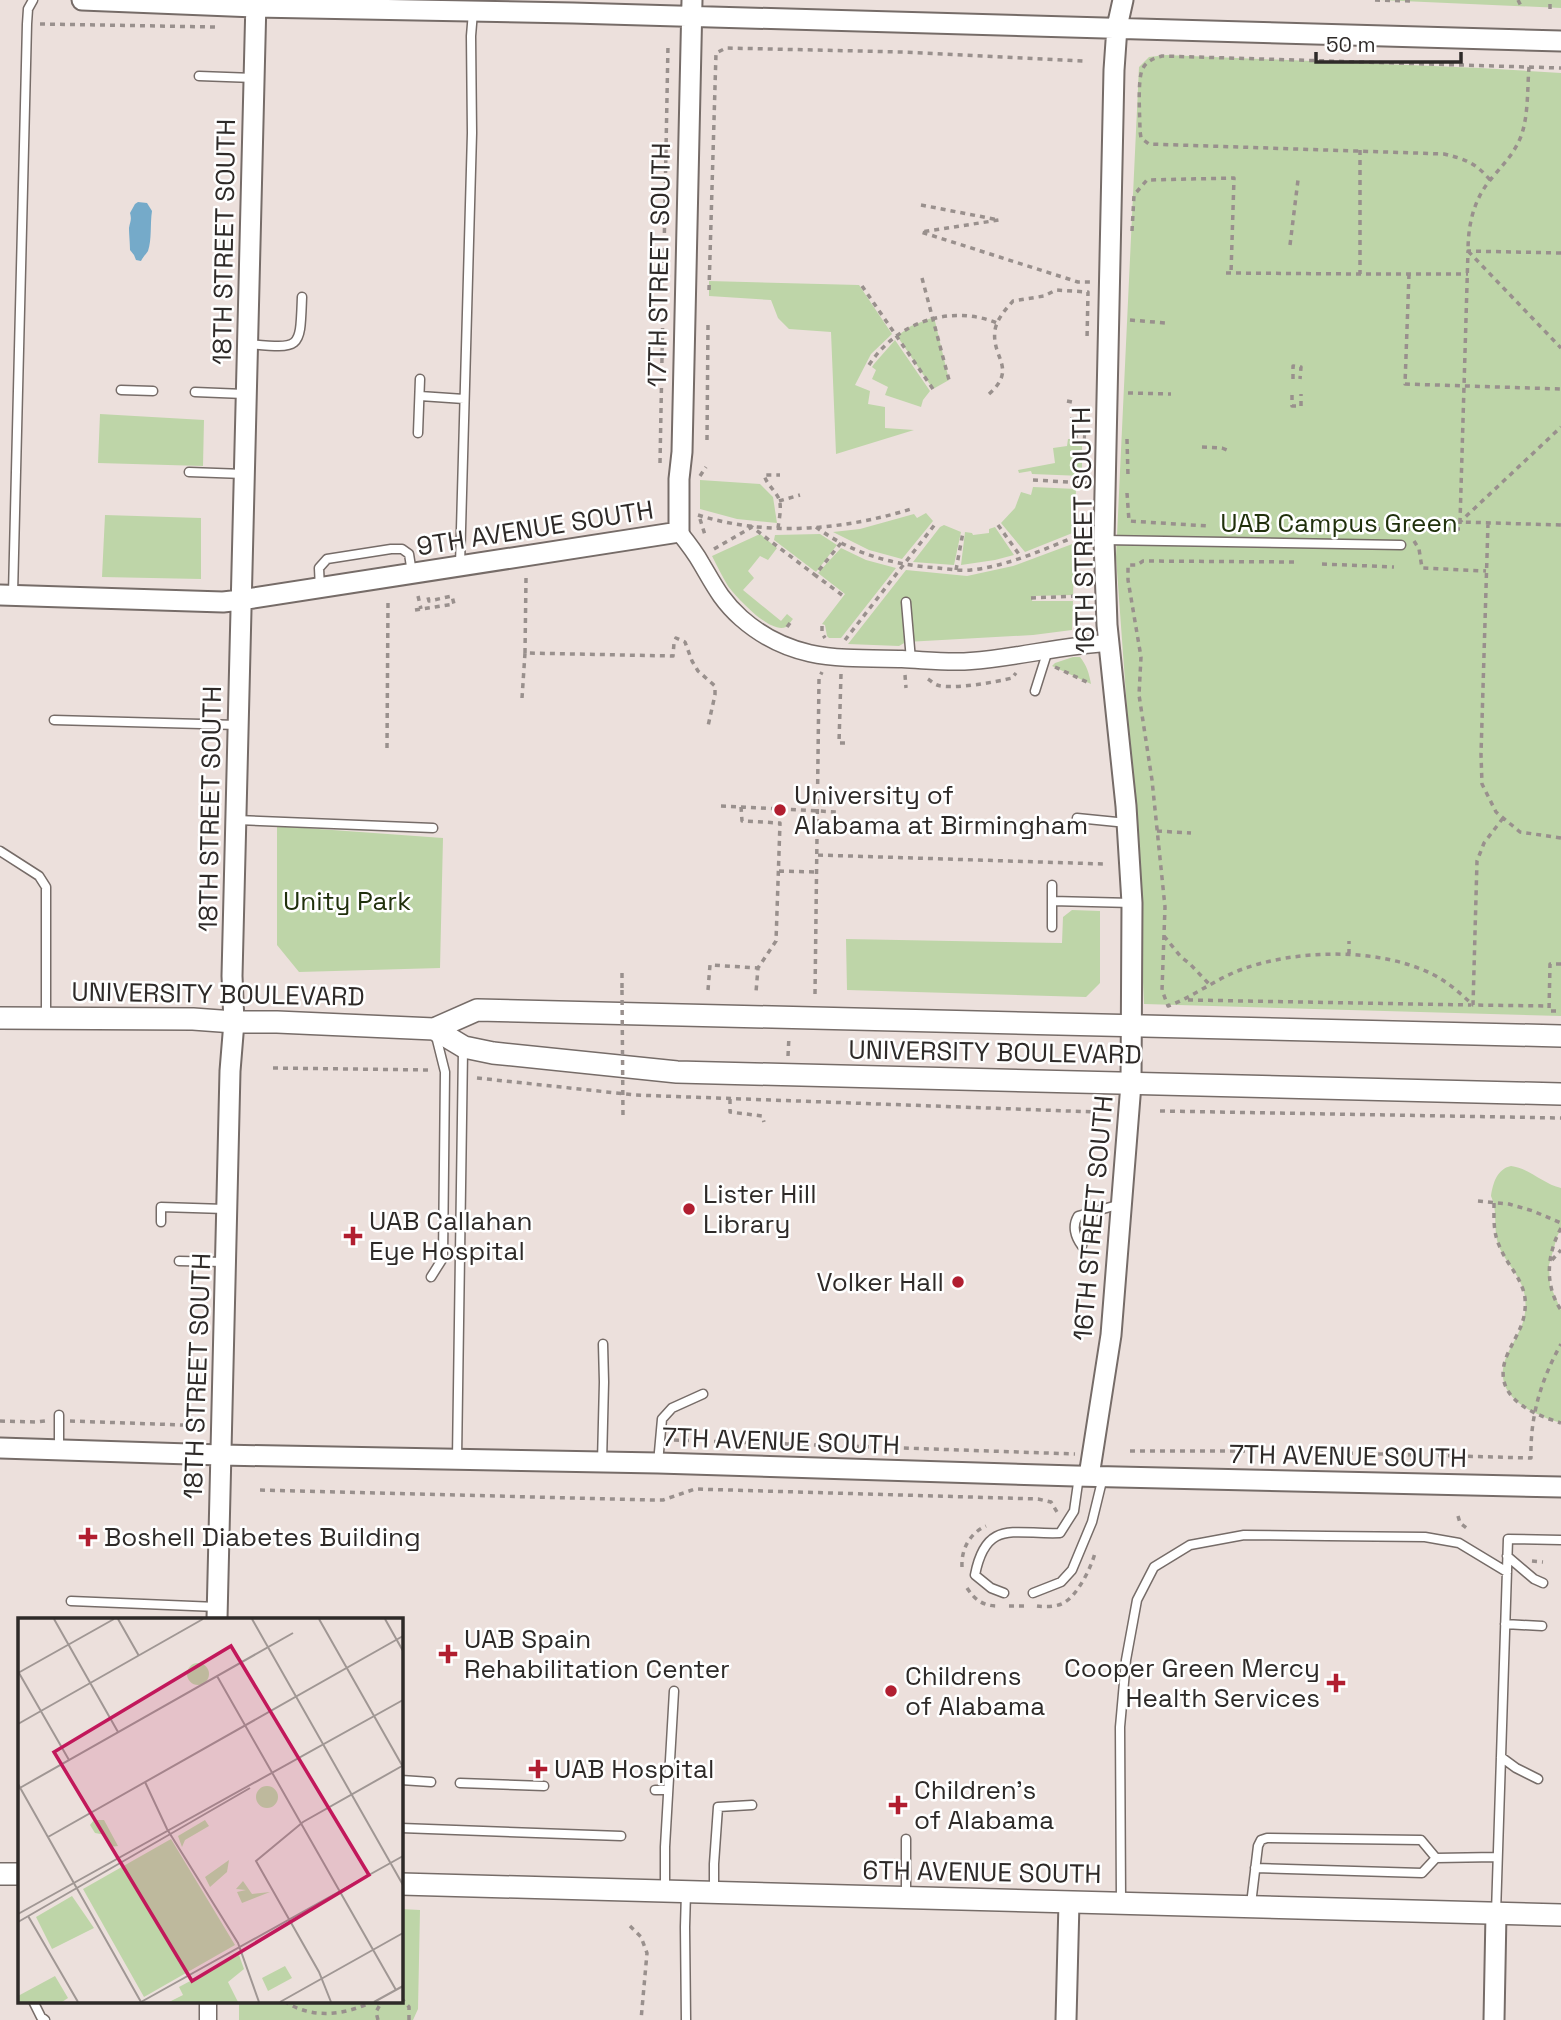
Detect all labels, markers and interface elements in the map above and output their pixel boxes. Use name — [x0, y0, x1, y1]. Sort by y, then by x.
scale bar — [1316, 21, 1461, 65]
text: 50 m — [1326, 31, 1376, 58]
street label: 18TH STREET SOUTH — [205, 118, 243, 366]
street label: 17TH STREET SOUTH — [640, 142, 678, 388]
street label: 16TH STREET SOUTH — [1064, 407, 1102, 653]
street label: 9TH AVENUE SOUTH — [414, 492, 656, 564]
park label: UAB Campus Green — [1220, 506, 1458, 540]
street label: 18TH STREET SOUTH — [191, 685, 229, 933]
place label: University of Alabama at Birmingham — [794, 778, 1088, 842]
marker: University of Alabama at Birmingham — [772, 802, 788, 818]
park label: Unity Park — [283, 884, 411, 918]
street label: UNIVERSITY BOULEVARD — [71, 974, 365, 1014]
street label: UNIVERSITY BOULEVARD — [848, 1032, 1142, 1072]
street label: 16TH STREET SOUTH — [1065, 1094, 1121, 1342]
place label: Lister Hill Library — [703, 1177, 817, 1241]
marker: Lister Hill Library — [681, 1201, 697, 1217]
place label: UAB Callahan Eye Hospital — [369, 1204, 532, 1268]
marker: UAB Callahan Eye Hospital — [343, 1226, 363, 1246]
street label: 18TH STREET SOUTH — [176, 1252, 218, 1500]
place label: Volker Hall — [817, 1265, 944, 1299]
marker: Volker Hall — [950, 1274, 966, 1290]
street label: 7TH AVENUE SOUTH — [661, 1420, 901, 1462]
street label: 7TH AVENUE SOUTH — [1229, 1437, 1467, 1475]
place label: Boshell Diabetes Building — [104, 1520, 421, 1554]
marker: Boshell Diabetes Building — [78, 1527, 98, 1547]
inset map — [18, 1618, 402, 2002]
place label: UAB Spain Rehabilitation Center — [464, 1622, 730, 1686]
marker: UAB Spain Rehabilitation Center — [438, 1644, 458, 1664]
place label: Cooper Green Mercy Health Services — [1064, 1651, 1320, 1715]
place label: Childrens of Alabama — [905, 1659, 1045, 1723]
marker: Cooper Green Mercy Health Services — [1326, 1673, 1346, 1693]
marker: Childrens of Alabama — [883, 1683, 899, 1699]
place label: UAB Hospital — [554, 1752, 714, 1786]
marker: UAB Hospital — [528, 1759, 548, 1779]
place label: Children's of Alabama — [914, 1773, 1054, 1837]
marker: Children's of Alabama — [888, 1795, 908, 1815]
street label: 6TH AVENUE SOUTH — [862, 1853, 1102, 1891]

